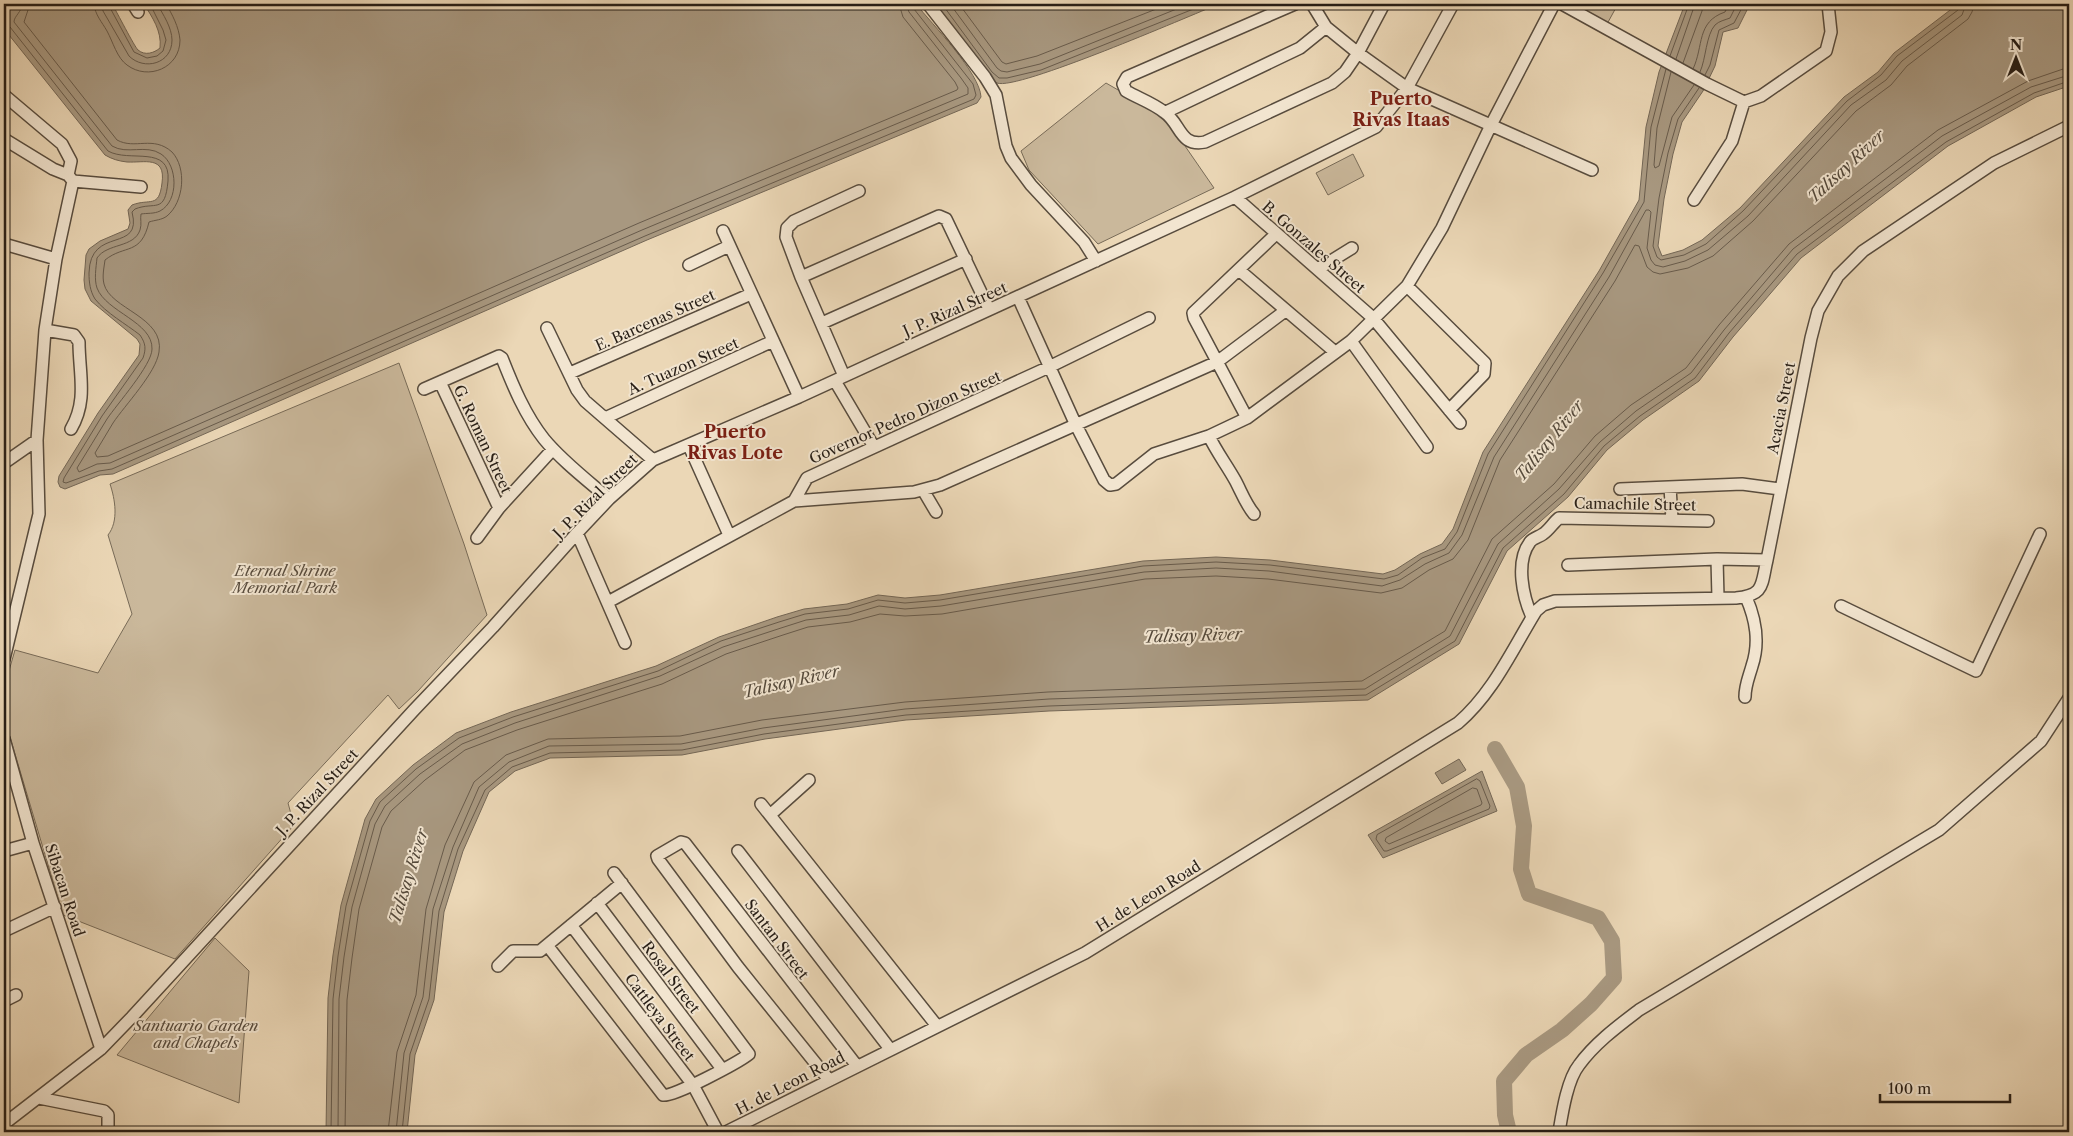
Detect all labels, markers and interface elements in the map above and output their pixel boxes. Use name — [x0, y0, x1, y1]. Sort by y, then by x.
north arrow — [1990, 32, 2040, 82]
text: N — [2010, 36, 2022, 54]
district label: Puerto Rivas Itaas — [1352, 88, 1450, 131]
water label: Talisay River — [1803, 124, 1890, 207]
street label: B. Gonzales Street — [1258, 197, 1370, 297]
street label: J. P. Rizal Street — [898, 277, 1011, 341]
street label: E. Barcenas Street — [592, 285, 719, 355]
street label: A. Tuazon Street — [624, 333, 742, 399]
street label: Acacia Street — [1763, 360, 1799, 457]
street label: Governor Pedro Dizon Street — [806, 366, 1004, 468]
street label: G. Roman Street — [450, 382, 517, 497]
water label: Talisay River — [1510, 394, 1589, 484]
district label: Puerto Rivas Lote — [687, 421, 783, 464]
street label: J. P. Rizal Street — [547, 449, 642, 544]
street label: Camachile Street — [1574, 493, 1697, 515]
park label: Eternal Shrine Memorial Park — [231, 561, 337, 597]
water label: Talisay River — [1144, 623, 1244, 647]
water label: Talisay River — [741, 660, 843, 702]
street label: J. P. Rizal Street — [271, 744, 363, 841]
water label: Talisay River — [384, 825, 432, 926]
street label: Sibacan Road — [41, 841, 89, 939]
street label: H. de Leon Road — [1092, 856, 1204, 936]
street label: Santan Street — [741, 895, 814, 983]
street label: Rosal Street — [638, 937, 705, 1017]
street label: Cattleya Street — [621, 969, 700, 1065]
park label: Santuario Garden and Chapels — [133, 1016, 258, 1052]
street label: H. de Leon Road — [732, 1047, 848, 1119]
scale bar — [1880, 1071, 2010, 1103]
text: 100 m — [1888, 1079, 1931, 1098]

